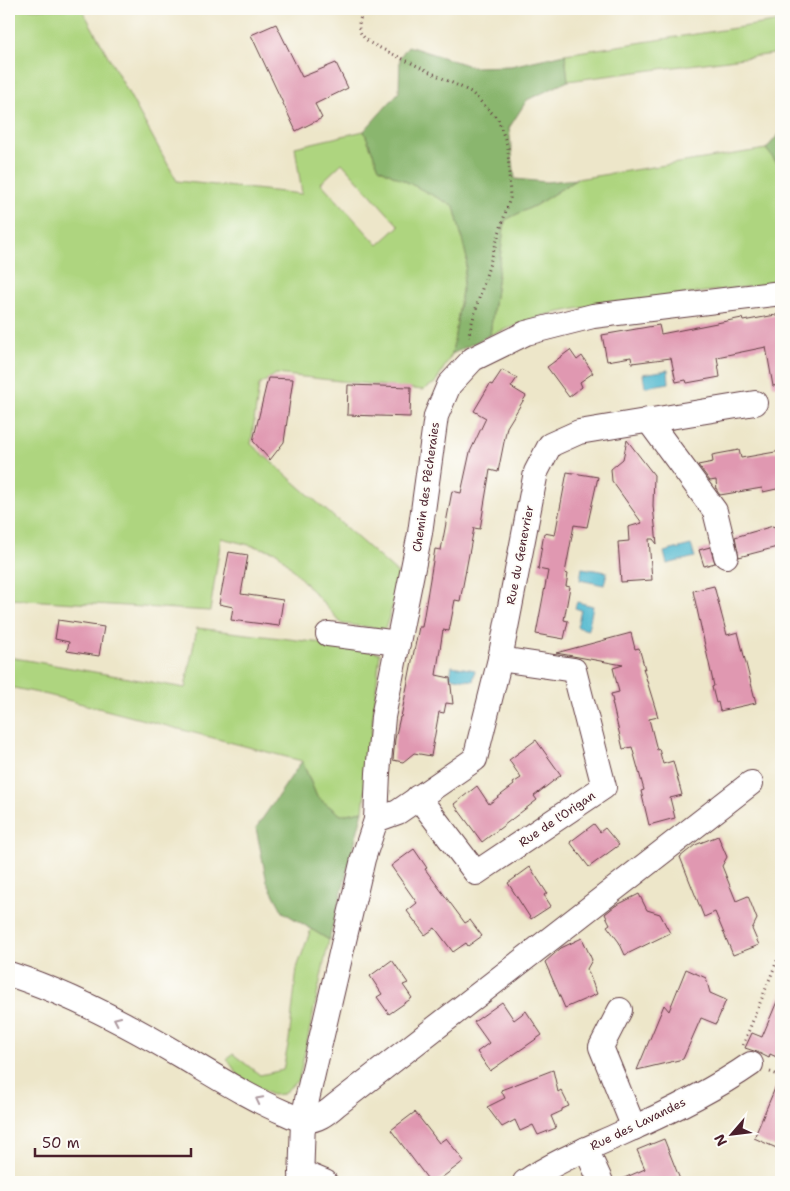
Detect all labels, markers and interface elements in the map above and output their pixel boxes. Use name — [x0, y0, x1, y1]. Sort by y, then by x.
street label: Chemin des Pêcheraies — [409, 421, 443, 553]
street label: Rue du Genevrier — [503, 504, 538, 606]
street label: Rue de l'Origan — [516, 788, 598, 850]
one-way arrow — [114, 1017, 123, 1027]
street label: Rue des Lavandes — [588, 1094, 688, 1154]
one-way arrow — [255, 1096, 264, 1106]
north arrow — [708, 1108, 758, 1158]
scale bar — [35, 1126, 191, 1158]
text: N — [710, 1131, 731, 1149]
text: 50 m — [42, 1133, 80, 1153]

